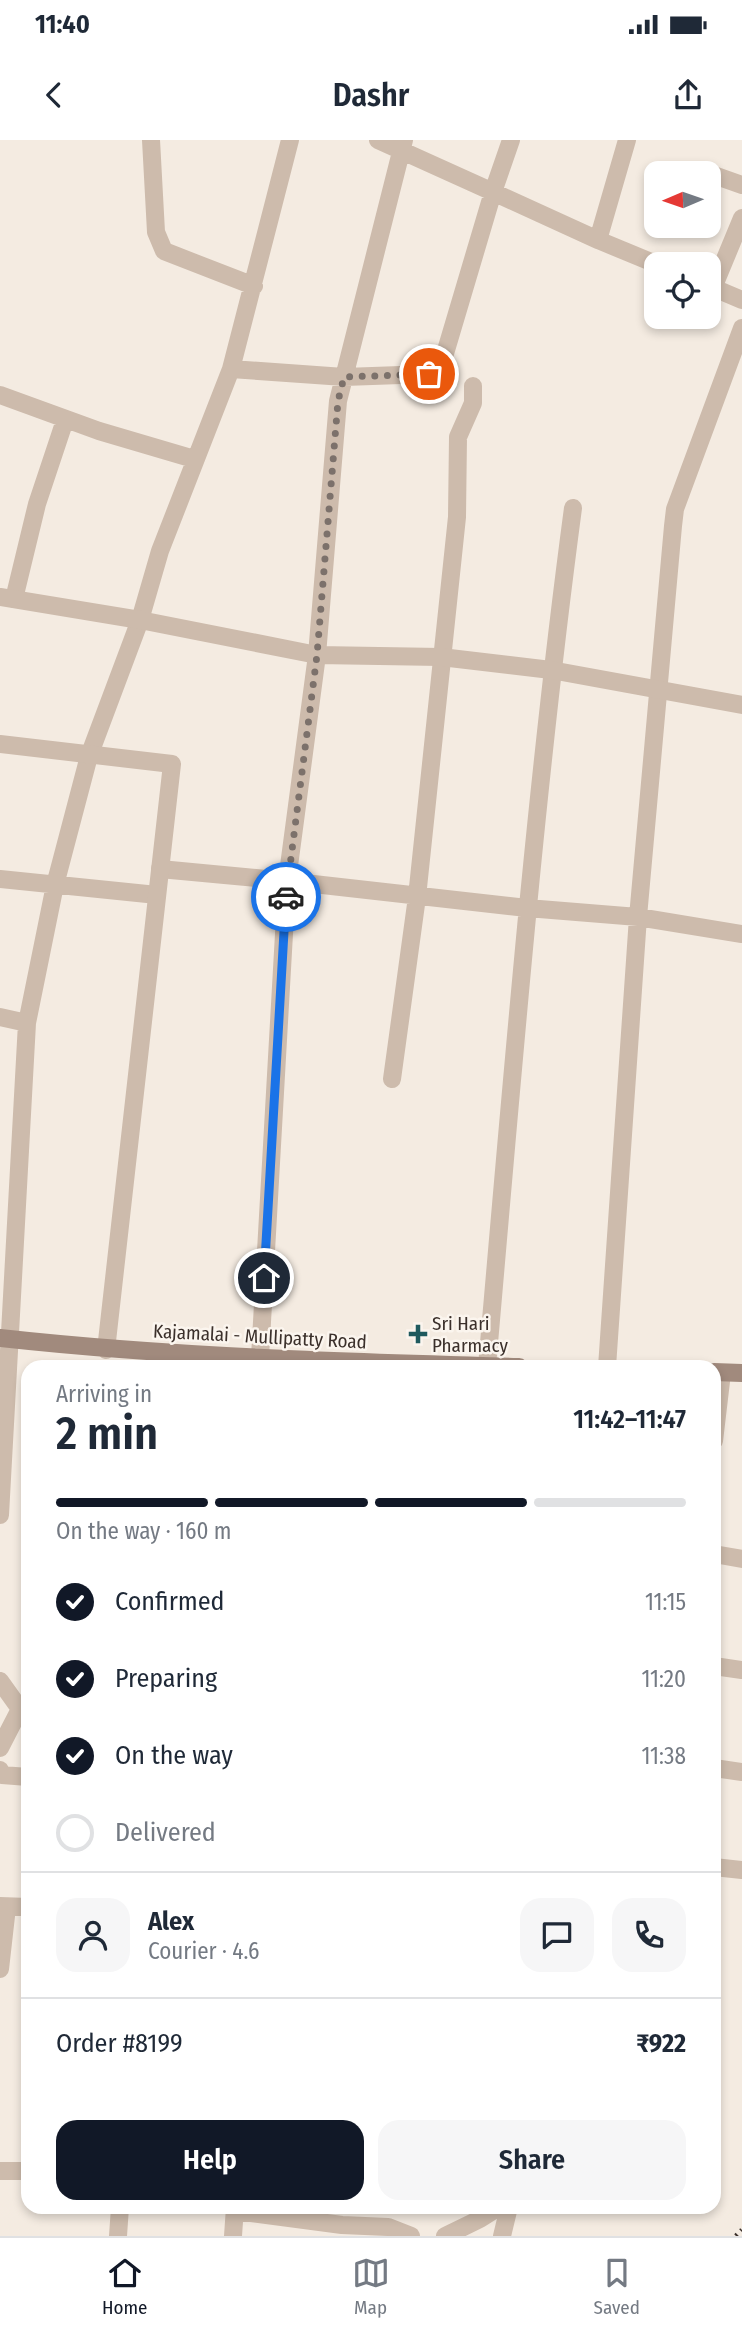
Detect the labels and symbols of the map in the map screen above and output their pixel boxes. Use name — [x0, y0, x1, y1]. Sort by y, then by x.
north arrow — [644, 161, 721, 238]
pin — [399, 344, 459, 404]
courier — [251, 862, 321, 932]
pin — [234, 1248, 294, 1308]
place label: Sri Hari Pharmacy — [432, 1312, 509, 1357]
street label: Kajamalai - Mullipatty Road — [152, 1319, 367, 1354]
marker: Sri Hari Pharmacy — [410, 1326, 426, 1342]

